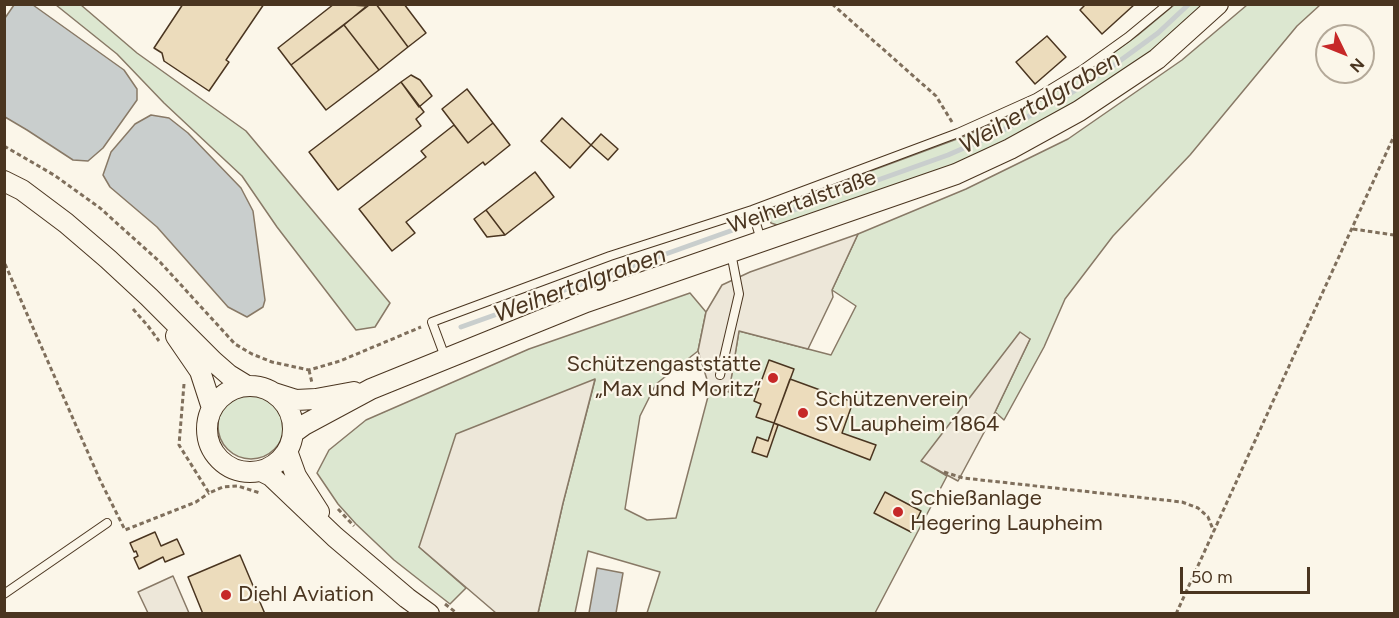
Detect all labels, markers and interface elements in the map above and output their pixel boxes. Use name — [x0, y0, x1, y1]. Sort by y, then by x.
north arrow — [1315, 24, 1375, 84]
water label: Weihertalgraben — [954, 45, 1126, 161]
text: N — [1346, 54, 1368, 76]
street label: Weihertalstraße — [724, 164, 880, 240]
water label: Weihertalgraben — [490, 241, 670, 329]
place label: Schützengaststätte „Max und Moritz“ — [567, 352, 761, 404]
marker: Schützengaststätte „Max und Moritz“ — [766, 371, 780, 385]
place label: Schützenverein SV Laupheim 1864 — [815, 387, 999, 439]
marker: Schützenverein SV Laupheim 1864 — [796, 406, 810, 420]
place label: Schießanlage Hegering Laupheim — [910, 486, 1103, 538]
marker: Schießanlage Hegering Laupheim — [891, 505, 905, 519]
scale bar — [1183, 555, 1314, 593]
text: 50 m — [1191, 566, 1233, 588]
place label: Diehl Aviation — [238, 582, 374, 608]
marker: Diehl Aviation — [219, 588, 233, 602]

